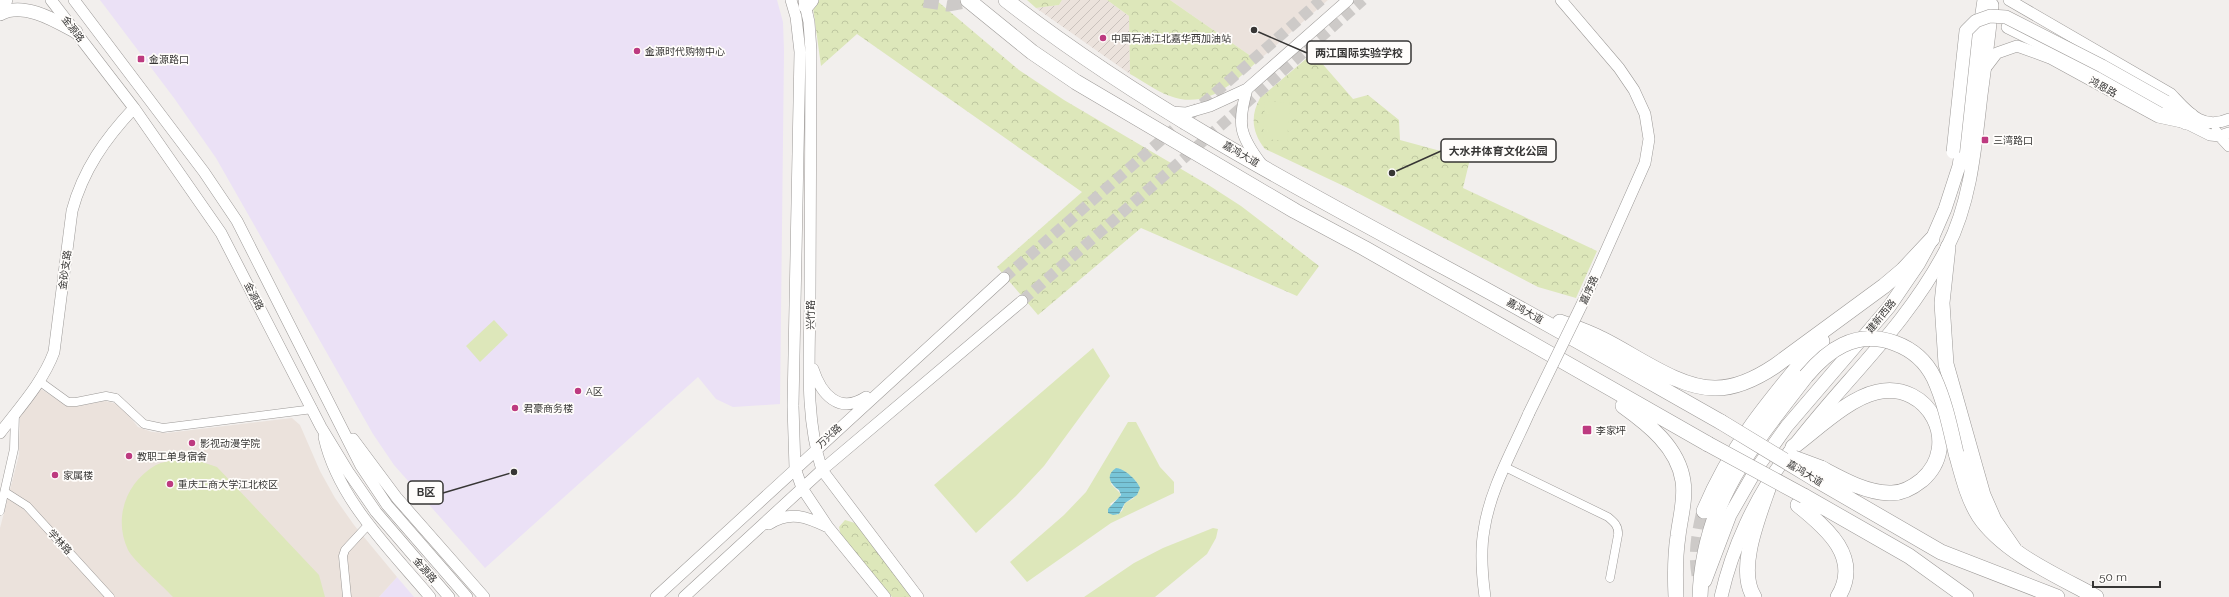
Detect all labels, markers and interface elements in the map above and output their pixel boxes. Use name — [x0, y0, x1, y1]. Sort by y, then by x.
street label: 金源路 — [60, 14, 86, 44]
marker: 中国石油江北嘉华西加油站 — [1098, 33, 1108, 43]
place label: 中国石油江北嘉华西加油站 — [1111, 33, 1231, 44]
callout: 两江国际实验学校 — [1307, 41, 1411, 64]
marker: 金源时代购物中心 — [632, 46, 642, 56]
place label: 金源时代购物中心 — [645, 46, 725, 57]
text: 两江国际实验学校 — [1315, 47, 1403, 60]
marker: 金源路口 — [136, 54, 146, 64]
place label: 金源路口 — [149, 54, 189, 65]
street label: 鸿恩路 — [2087, 75, 2119, 99]
marker: 三湾路口 — [1980, 135, 1990, 145]
place label: 三湾路口 — [1993, 135, 2033, 146]
street label: 嘉鸿大道 — [1221, 139, 1261, 169]
callout: 大水井体育文化公园 — [1441, 139, 1556, 162]
text: 大水井体育文化公园 — [1449, 145, 1548, 158]
street label: 金砂支路 — [57, 249, 73, 291]
street label: 嘉序路 — [1578, 274, 1600, 306]
street label: 金源路 — [242, 280, 266, 312]
street label: 嘉鸿大道 — [1505, 296, 1545, 326]
street label: 建新西路 — [1864, 297, 1898, 335]
street label: 兴竹路 — [805, 300, 816, 330]
marker: A区 — [573, 386, 583, 396]
place label: A区 — [586, 386, 603, 397]
marker: 君豪商务楼 — [510, 403, 520, 413]
place label: 君豪商务楼 — [523, 403, 573, 414]
street label: 万兴路 — [814, 422, 844, 450]
marker: 李家坪 — [1581, 424, 1593, 436]
place label: 李家坪 — [1596, 425, 1626, 436]
marker: 影视动漫学院 — [187, 438, 197, 448]
place label: 影视动漫学院 — [200, 438, 260, 449]
marker: 教职工单身宿舍 — [124, 451, 134, 461]
place label: 教职工单身宿舍 — [137, 451, 207, 462]
street label: 嘉鸿大道 — [1785, 458, 1825, 488]
marker: 家属楼 — [50, 470, 60, 480]
place label: 家属楼 — [63, 470, 93, 481]
marker: 重庆工商大学江北校区 — [165, 479, 175, 489]
place label: 重庆工商大学江北校区 — [178, 479, 278, 490]
callout: B区 — [408, 481, 443, 504]
text: B区 — [417, 486, 435, 499]
street label: 学林路 — [46, 527, 74, 557]
street label: 金源路 — [411, 555, 439, 585]
scale bar — [2093, 563, 2160, 589]
text: 50 m — [2099, 570, 2127, 584]

